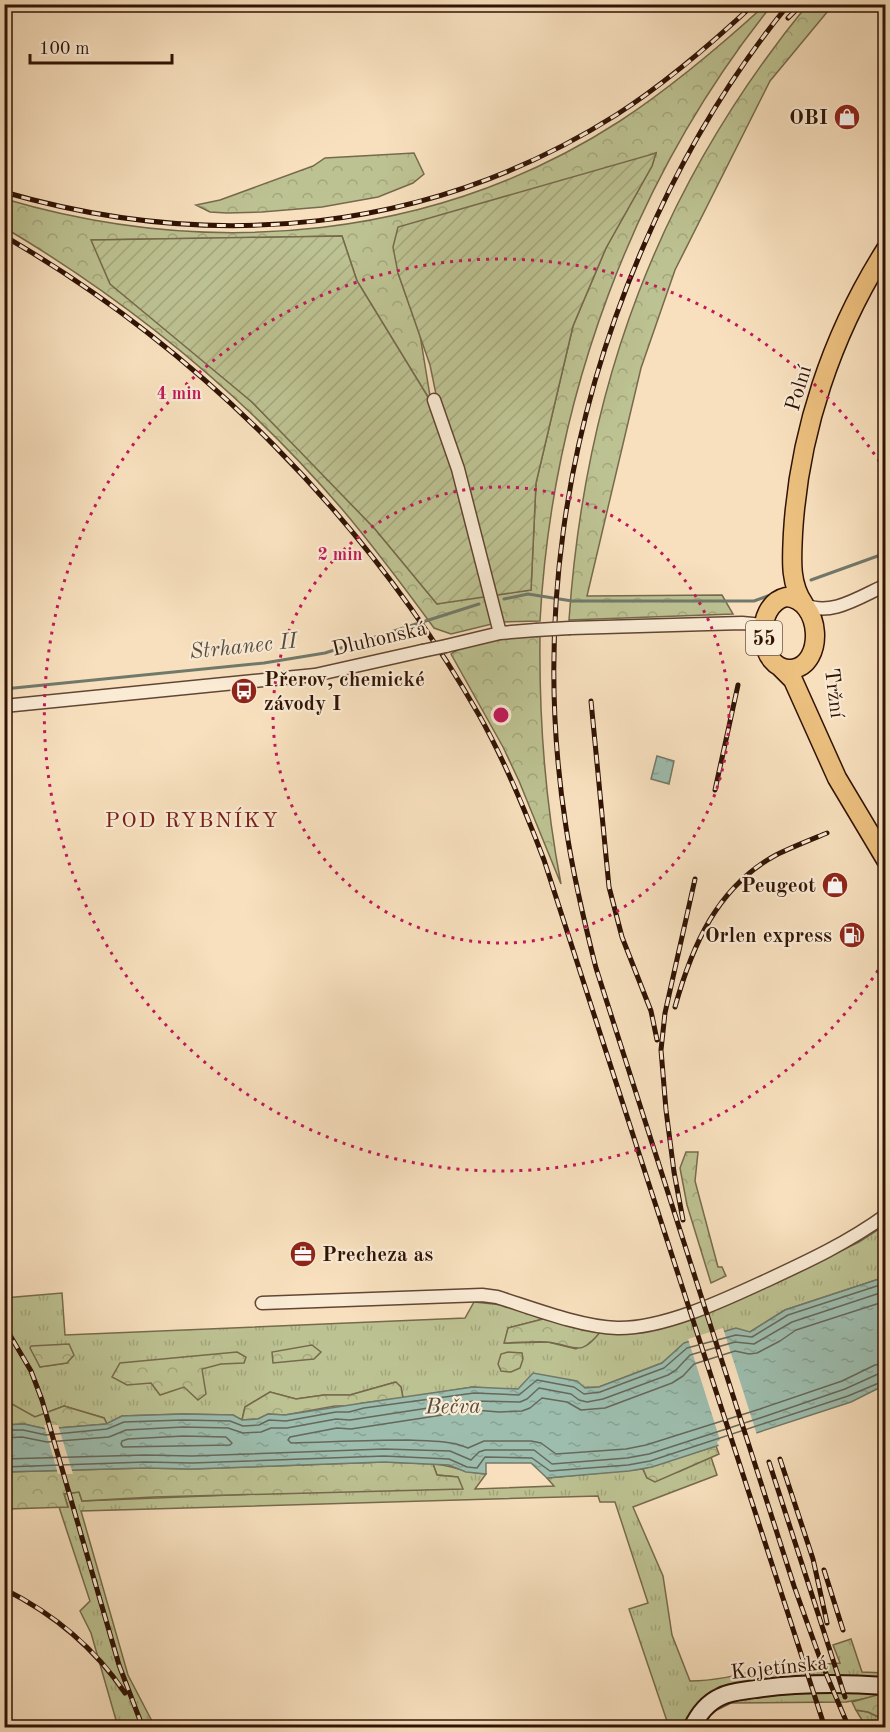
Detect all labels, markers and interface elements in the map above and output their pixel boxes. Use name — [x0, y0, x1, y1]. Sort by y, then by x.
scale bar — [30, 27, 172, 65]
text: 100 m — [39, 40, 90, 58]
shop icon: OBI — [832, 102, 862, 132]
place label: OBI — [789, 108, 828, 129]
street label: Polní — [783, 363, 816, 414]
text: 4 min — [156, 385, 202, 403]
text: 2 min — [317, 546, 363, 564]
street label: Dluhonská — [330, 618, 429, 661]
road number: 55 — [746, 621, 782, 655]
water label: Strhanec II — [188, 630, 300, 664]
street label: Tržní — [820, 667, 847, 720]
place label: Přerov, chemické závody I — [264, 670, 425, 715]
bus stop icon: Přerov, chemické závody I — [229, 676, 259, 706]
centre of rings — [491, 705, 511, 725]
district label: POD RYBNÍKY — [105, 807, 279, 832]
shop icon: Peugeot — [820, 870, 850, 900]
place label: Peugeot — [741, 876, 816, 897]
fuel station icon: Orlen express — [837, 920, 867, 950]
place label: Orlen express — [705, 926, 832, 947]
office icon: Precheza as — [288, 1239, 318, 1269]
place label: Precheza as — [322, 1245, 433, 1266]
water label: Bečva — [424, 1396, 481, 1419]
street label: Kojetínská — [730, 1653, 829, 1684]

